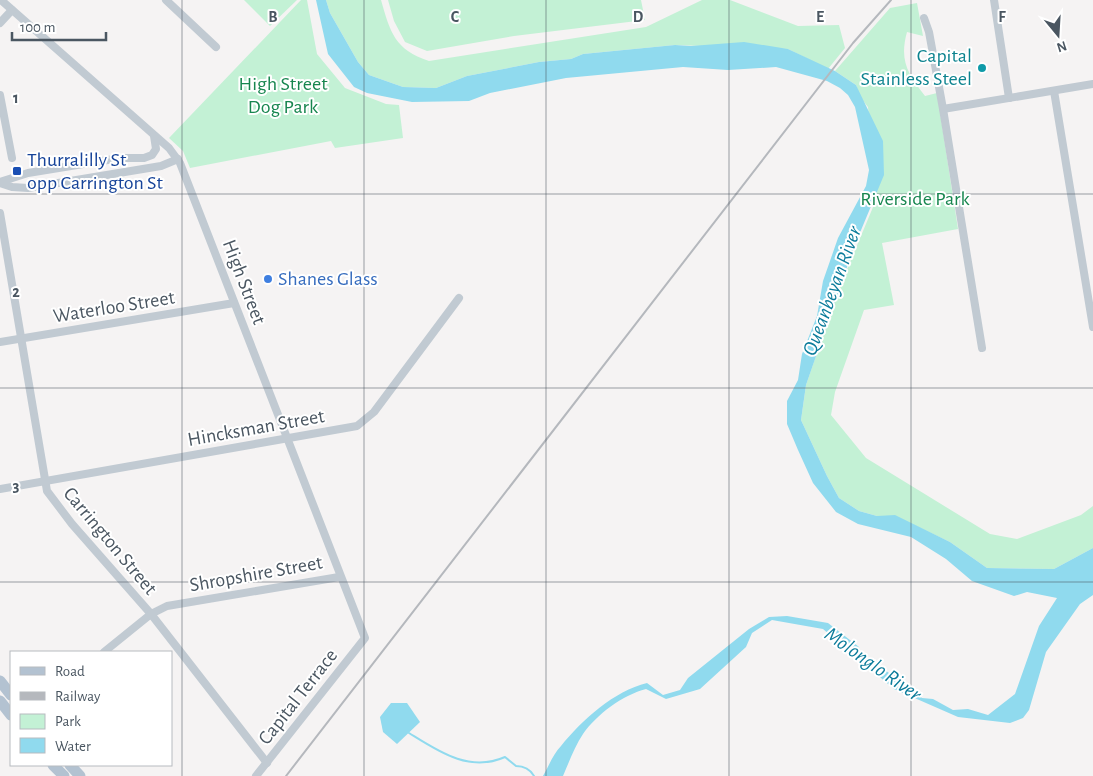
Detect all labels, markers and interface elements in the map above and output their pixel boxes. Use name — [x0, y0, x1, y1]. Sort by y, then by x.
text: B — [268, 9, 278, 25]
text: C — [451, 9, 460, 25]
text: D — [633, 9, 644, 25]
text: E — [816, 9, 824, 25]
text: F — [998, 9, 1006, 25]
scale bar — [12, 10, 106, 42]
north arrow — [1033, 10, 1083, 60]
text: 100 m — [20, 20, 55, 35]
text: N — [1055, 38, 1069, 55]
place label: Capital Stainless Steel — [861, 46, 972, 89]
marker: Capital Stainless Steel — [976, 62, 988, 74]
park label: High Street Dog Park — [238, 74, 328, 117]
text: 1 — [13, 90, 19, 106]
place label: Thurralilly St opp Carrington St — [27, 150, 164, 193]
marker: Thurralilly St opp Carrington St — [11, 165, 23, 177]
park label: Riverside Park — [860, 189, 970, 209]
water label: Queanbeyan River — [799, 222, 866, 358]
street label: High Street — [219, 237, 270, 328]
place label: Shanes Glass — [278, 269, 378, 289]
marker: Shanes Glass — [262, 273, 274, 285]
text: 2 — [12, 284, 20, 300]
street label: Waterloo Street — [52, 287, 177, 326]
street label: Hincksman Street — [186, 406, 327, 450]
text: 3 — [13, 478, 20, 494]
street label: Carrington Street — [59, 483, 161, 599]
street label: Shropshire Street — [188, 552, 325, 596]
water label: Molonglo River — [821, 623, 926, 706]
street label: Capital Terrace — [255, 645, 341, 749]
legend — [10, 651, 172, 766]
text: Road — [55, 664, 85, 679]
text: Railway — [55, 689, 101, 704]
text: Park — [55, 714, 81, 729]
text: Water — [55, 739, 91, 754]

